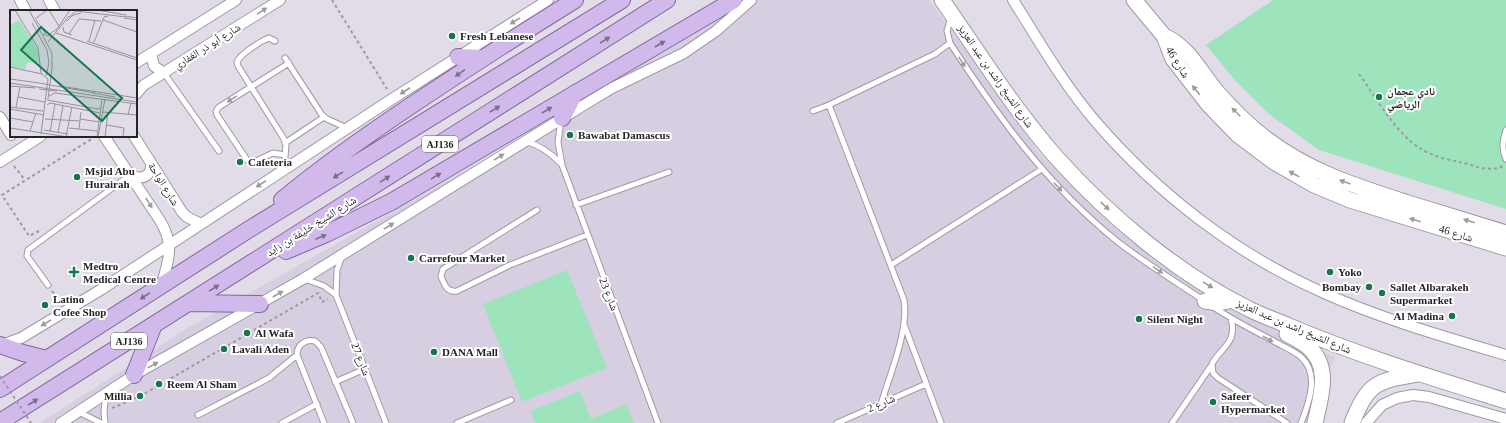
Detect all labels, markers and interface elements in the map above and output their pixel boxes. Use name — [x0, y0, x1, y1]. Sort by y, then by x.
one-way arrow — [256, 8, 268, 15]
inset map — [10, 10, 137, 137]
one-way arrow — [510, 17, 520, 25]
street label: شارع أبو ذر الغفاري — [171, 20, 244, 74]
street label: شارع الشيخ راشد بن عبد العزيز — [954, 21, 1036, 130]
place label: Fresh Lebanese — [460, 30, 534, 42]
marker: Fresh Lebanese — [447, 31, 457, 41]
one-way arrow — [599, 36, 611, 43]
one-way arrow — [654, 41, 666, 48]
street label: شارع 46 — [1163, 44, 1192, 80]
one-way arrow — [959, 56, 966, 68]
one-way arrow — [454, 69, 465, 77]
one-way arrow — [1192, 84, 1201, 95]
place label: نادي عجمان الرياضي — [1387, 85, 1435, 113]
one-way arrow — [400, 87, 410, 95]
marker: نادي عجمان الرياضي — [1374, 92, 1384, 102]
one-way arrow — [227, 95, 237, 103]
one-way arrow — [489, 106, 501, 113]
one-way arrow — [541, 106, 553, 113]
one-way arrow — [1231, 108, 1241, 117]
place label: Bawabat Damascus — [578, 129, 671, 141]
marker: Bawabat Damascus — [565, 130, 575, 140]
road number: AJ136 — [422, 136, 458, 152]
one-way arrow — [493, 153, 505, 160]
place label: Cafeteria — [248, 156, 292, 168]
marker: Cafeteria — [235, 157, 245, 167]
street label: شارع الواحة — [145, 160, 182, 208]
place label: Msjid Abu Hurairah — [85, 165, 135, 190]
one-way arrow — [333, 171, 343, 179]
one-way arrow — [1288, 171, 1300, 178]
marker: Msjid Abu Hurairah — [72, 172, 82, 182]
one-way arrow — [430, 173, 441, 180]
one-way arrow — [380, 175, 390, 183]
one-way arrow — [1338, 179, 1350, 185]
one-way arrow — [255, 181, 267, 188]
one-way arrow — [1054, 182, 1063, 192]
street label: شارع الشيخ خليفة بن زايد — [264, 193, 359, 259]
one-way arrow — [145, 198, 153, 209]
one-way arrow — [1100, 201, 1109, 210]
one-way arrow — [1409, 217, 1421, 223]
one-way arrow — [1462, 218, 1474, 224]
one-way arrow — [383, 222, 395, 229]
street label: شارع 46 — [1437, 222, 1474, 245]
one-way arrow — [315, 233, 327, 239]
place label: Carrefour Market — [419, 252, 505, 264]
marker: Carrefour Market — [406, 253, 416, 263]
place label: Medtro Medical Centre — [83, 260, 156, 285]
marker: Medtro Medical Centre — [68, 266, 80, 278]
one-way arrow — [1153, 266, 1163, 274]
place label: Yoko — [1338, 266, 1362, 278]
marker: Yoko — [1325, 267, 1335, 277]
street label: شارع 23 — [596, 276, 621, 313]
one-way arrow — [1203, 281, 1213, 289]
place label: Bombay — [1322, 281, 1361, 293]
place label: Sallet Albarakeh Supermarket — [1390, 281, 1469, 306]
marker: Bombay — [1364, 282, 1374, 292]
one-way arrow — [209, 284, 219, 292]
marker: Sallet Albarakeh Supermarket — [1377, 288, 1387, 298]
one-way arrow — [272, 290, 284, 297]
place label: Latino Cofee Shop — [53, 293, 106, 318]
one-way arrow — [139, 293, 151, 300]
street label: شارع الشيخ راشد بن عبد العزيز — [1234, 296, 1353, 356]
marker: Latino Cofee Shop — [40, 300, 50, 310]
place label: Al Madina — [1394, 310, 1444, 322]
marker: Al Madina — [1447, 311, 1457, 321]
place label: Silent Night — [1147, 313, 1203, 325]
marker: Silent Night — [1134, 314, 1144, 324]
one-way arrow — [41, 319, 51, 327]
place label: Al Wafa — [255, 327, 294, 339]
marker: Al Wafa — [242, 328, 252, 338]
road number: AJ136 — [111, 333, 147, 349]
one-way arrow — [1263, 335, 1274, 342]
street label: شارع 27 — [348, 341, 373, 378]
place label: Lavali Aden — [232, 343, 289, 355]
marker: Lavali Aden — [219, 344, 229, 354]
place label: DANA Mall — [442, 346, 498, 358]
marker: DANA Mall — [429, 347, 439, 357]
one-way arrow — [147, 361, 159, 368]
place label: Reem Al Sham — [167, 378, 237, 390]
marker: Reem Al Sham — [154, 379, 164, 389]
place label: Millia — [104, 390, 132, 402]
place label: Safeer Hypermarket — [1221, 390, 1285, 415]
marker: Millia — [135, 391, 145, 401]
street label: شارع 2 — [865, 392, 897, 415]
marker: Safeer Hypermarket — [1208, 397, 1218, 407]
one-way arrow — [27, 398, 39, 405]

